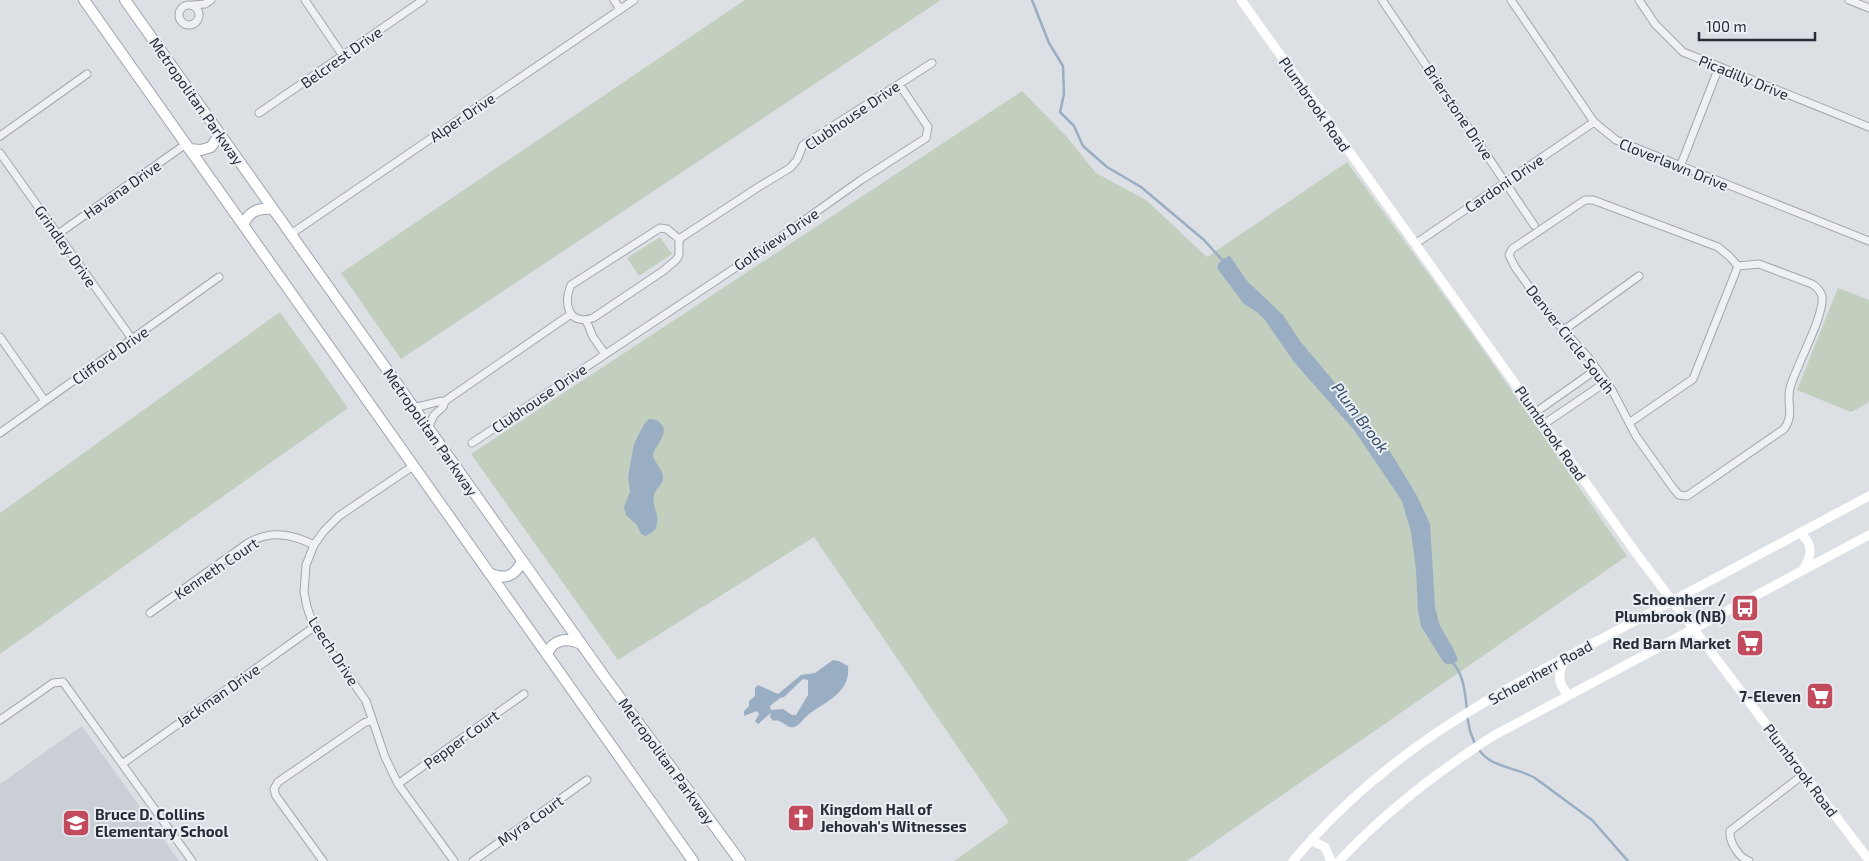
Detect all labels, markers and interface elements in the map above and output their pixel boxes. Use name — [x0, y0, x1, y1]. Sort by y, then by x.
scale bar — [1699, 10, 1815, 42]
text: 100 m — [1706, 17, 1747, 35]
street label: Belcrest Drive — [297, 22, 385, 92]
street label: Metropolitan Parkway — [146, 34, 248, 168]
street label: Picadilly Drive — [1696, 51, 1792, 103]
street label: Plumbrook Road — [1276, 53, 1354, 155]
street label: Brierstone Drive — [1421, 61, 1497, 163]
street label: Clubhouse Drive — [801, 77, 903, 153]
street label: Alper Drive — [426, 89, 498, 145]
street label: Cloverlawn Drive — [1617, 134, 1731, 194]
street label: Cardoni Drive — [1461, 150, 1547, 216]
street label: Havana Drive — [80, 156, 164, 222]
street label: Grindley Drive — [31, 202, 101, 290]
street label: Golfview Drive — [730, 204, 822, 274]
street label: Denver Circle South — [1523, 281, 1619, 397]
street label: Clifford Drive — [68, 322, 152, 388]
street label: Clubhouse Drive — [488, 360, 590, 436]
street label: Metropolitan Parkway — [380, 365, 482, 499]
water label: Plum Brook — [1328, 378, 1394, 456]
street label: Plumbrook Road — [1512, 382, 1590, 484]
street label: Kenneth Court — [171, 533, 262, 603]
place label: Schoenherr / Plumbrook (NB) — [1615, 590, 1726, 625]
bus stop icon: Schoenherr / Plumbrook (NB) — [1730, 593, 1760, 623]
street label: Leech Drive — [305, 613, 363, 689]
supermarket icon: Red Barn Market — [1735, 628, 1765, 658]
place label: Red Barn Market — [1613, 634, 1731, 652]
street label: Schoenherr Road — [1485, 636, 1595, 708]
street label: Jackman Drive — [173, 660, 263, 730]
supermarket icon: 7-Eleven — [1805, 681, 1835, 711]
place label: 7-Eleven — [1739, 687, 1801, 705]
street label: Metropolitan Parkway — [615, 694, 719, 828]
street label: Pepper Court — [420, 705, 502, 772]
street label: Plumbrook Road — [1760, 720, 1842, 820]
street label: Myra Court — [494, 791, 567, 849]
place label: Kingdom Hall of Jehovah's Witnesses — [820, 800, 967, 835]
church icon: Kingdom Hall of Jehovah's Witnesses — [786, 803, 816, 833]
place label: Bruce D. Collins Elementary School — [95, 805, 228, 841]
school or university icon: Bruce D. Collins Elementary School — [61, 808, 91, 838]

